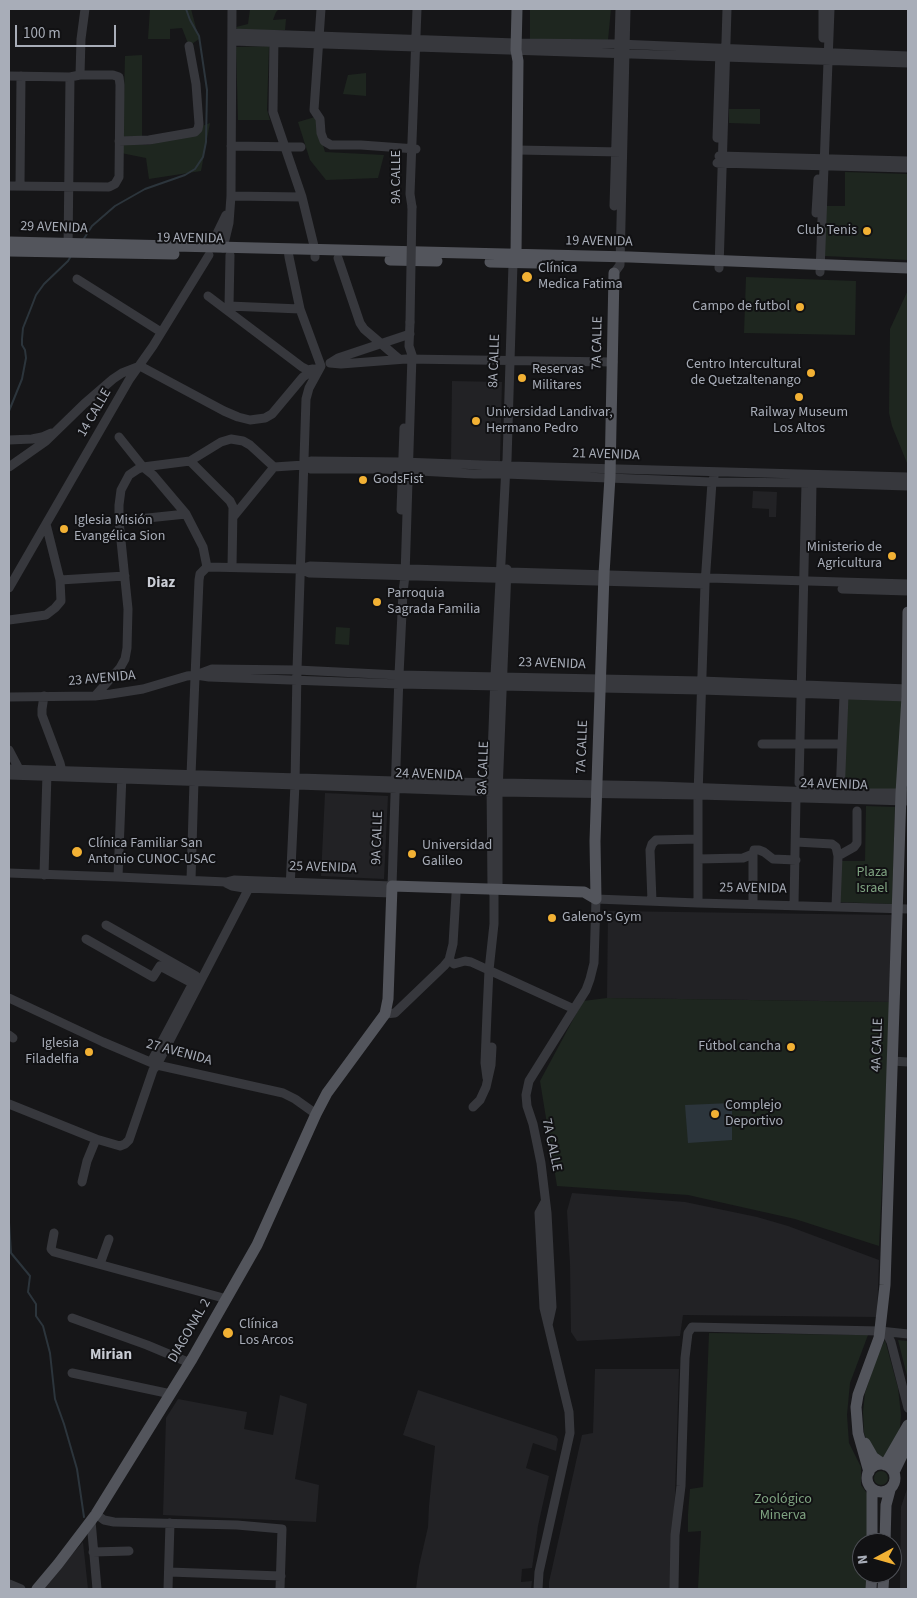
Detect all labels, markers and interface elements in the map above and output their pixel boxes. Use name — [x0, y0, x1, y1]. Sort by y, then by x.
scale bar — [18, 15, 119, 47]
text: 100 m — [23, 23, 61, 44]
street label: 9A CALLE — [389, 150, 405, 204]
street label: 29 AVENIDA — [20, 218, 88, 238]
place label: Club Tenis — [797, 223, 857, 239]
marker: Club Tenis — [861, 225, 873, 237]
street label: 19 AVENIDA — [156, 230, 224, 248]
street label: 19 AVENIDA — [565, 233, 633, 251]
place label: Clínica Medica Fatima — [538, 261, 623, 294]
marker: Clínica Medica Fatima — [520, 270, 534, 284]
place label: Campo de futbol — [692, 299, 790, 315]
marker: Campo de futbol — [794, 301, 806, 313]
street label: 7A CALLE — [589, 316, 607, 370]
street label: 8A CALLE — [486, 334, 504, 388]
place label: Centro Intercultural de Quetzaltenango — [686, 357, 801, 390]
place label: Reservas Militares — [532, 362, 584, 394]
marker: Centro Intercultural de Quetzaltenango — [805, 367, 817, 379]
marker: Reservas Militares — [516, 372, 528, 384]
street label: 14 CALLE — [74, 386, 116, 440]
marker: Railway Museum Los Altos — [793, 391, 805, 403]
place label: Universidad Landivar, Hermano Pedro — [486, 405, 613, 438]
place label: Railway Museum Los Altos — [750, 405, 848, 438]
marker: Universidad Landivar, Hermano Pedro — [470, 415, 482, 427]
street label: 21 AVENIDA — [572, 445, 640, 465]
place label: GodsFist — [373, 472, 424, 488]
marker: GodsFist — [357, 474, 369, 486]
place label: Iglesia Misión Evangélica Sion — [74, 513, 165, 546]
marker: Iglesia Misión Evangélica Sion — [58, 523, 70, 535]
place label: Ministerio de Agricultura — [807, 540, 882, 572]
marker: Ministerio de Agricultura — [886, 550, 898, 562]
district label: Diaz — [147, 575, 175, 593]
place label: Parroquia Sagrada Familia — [387, 586, 480, 618]
marker: Parroquia Sagrada Familia — [371, 596, 383, 608]
street label: 23 AVENIDA — [518, 654, 586, 674]
street label: 23 AVENIDA — [68, 668, 136, 690]
street label: 7A CALLE — [574, 720, 592, 774]
street label: 8A CALLE — [475, 741, 493, 795]
street label: 24 AVENIDA — [395, 765, 463, 785]
street label: 24 AVENIDA — [800, 775, 868, 795]
street label: 9A CALLE — [369, 811, 387, 865]
place label: Clínica Familiar San Antonio CUNOC-USAC — [88, 836, 216, 869]
place label: Universidad Galileo — [422, 838, 492, 870]
marker: Clínica Familiar San Antonio CUNOC-USAC — [70, 845, 84, 859]
marker: Universidad Galileo — [406, 848, 418, 860]
street label: 25 AVENIDA — [289, 858, 357, 878]
park label: Plaza Israel — [856, 865, 888, 898]
street label: 25 AVENIDA — [719, 880, 787, 898]
place label: Galeno's Gym — [562, 910, 642, 926]
marker: Galeno's Gym — [546, 912, 558, 924]
street label: 4A CALLE — [869, 1018, 887, 1072]
place label: Iglesia Filadelfia — [25, 1036, 79, 1068]
street label: 27 AVENIDA — [144, 1036, 214, 1070]
place label: Fútbol cancha — [698, 1039, 781, 1055]
marker: Fútbol cancha — [785, 1041, 797, 1053]
marker: Iglesia Filadelfia — [83, 1046, 95, 1058]
place label: Complejo Deportivo — [725, 1098, 783, 1130]
marker: Complejo Deportivo — [709, 1108, 721, 1120]
street label: 7A CALLE — [537, 1117, 565, 1173]
street label: DIAGONAL 2 — [165, 1296, 215, 1366]
place label: Clínica Los Arcos — [239, 1317, 294, 1350]
marker: Clínica Los Arcos — [221, 1326, 235, 1340]
district label: Mirian — [90, 1347, 132, 1365]
park label: Zoológico Minerva — [754, 1492, 812, 1524]
north arrow — [852, 1533, 902, 1583]
text: N — [853, 1554, 874, 1565]

